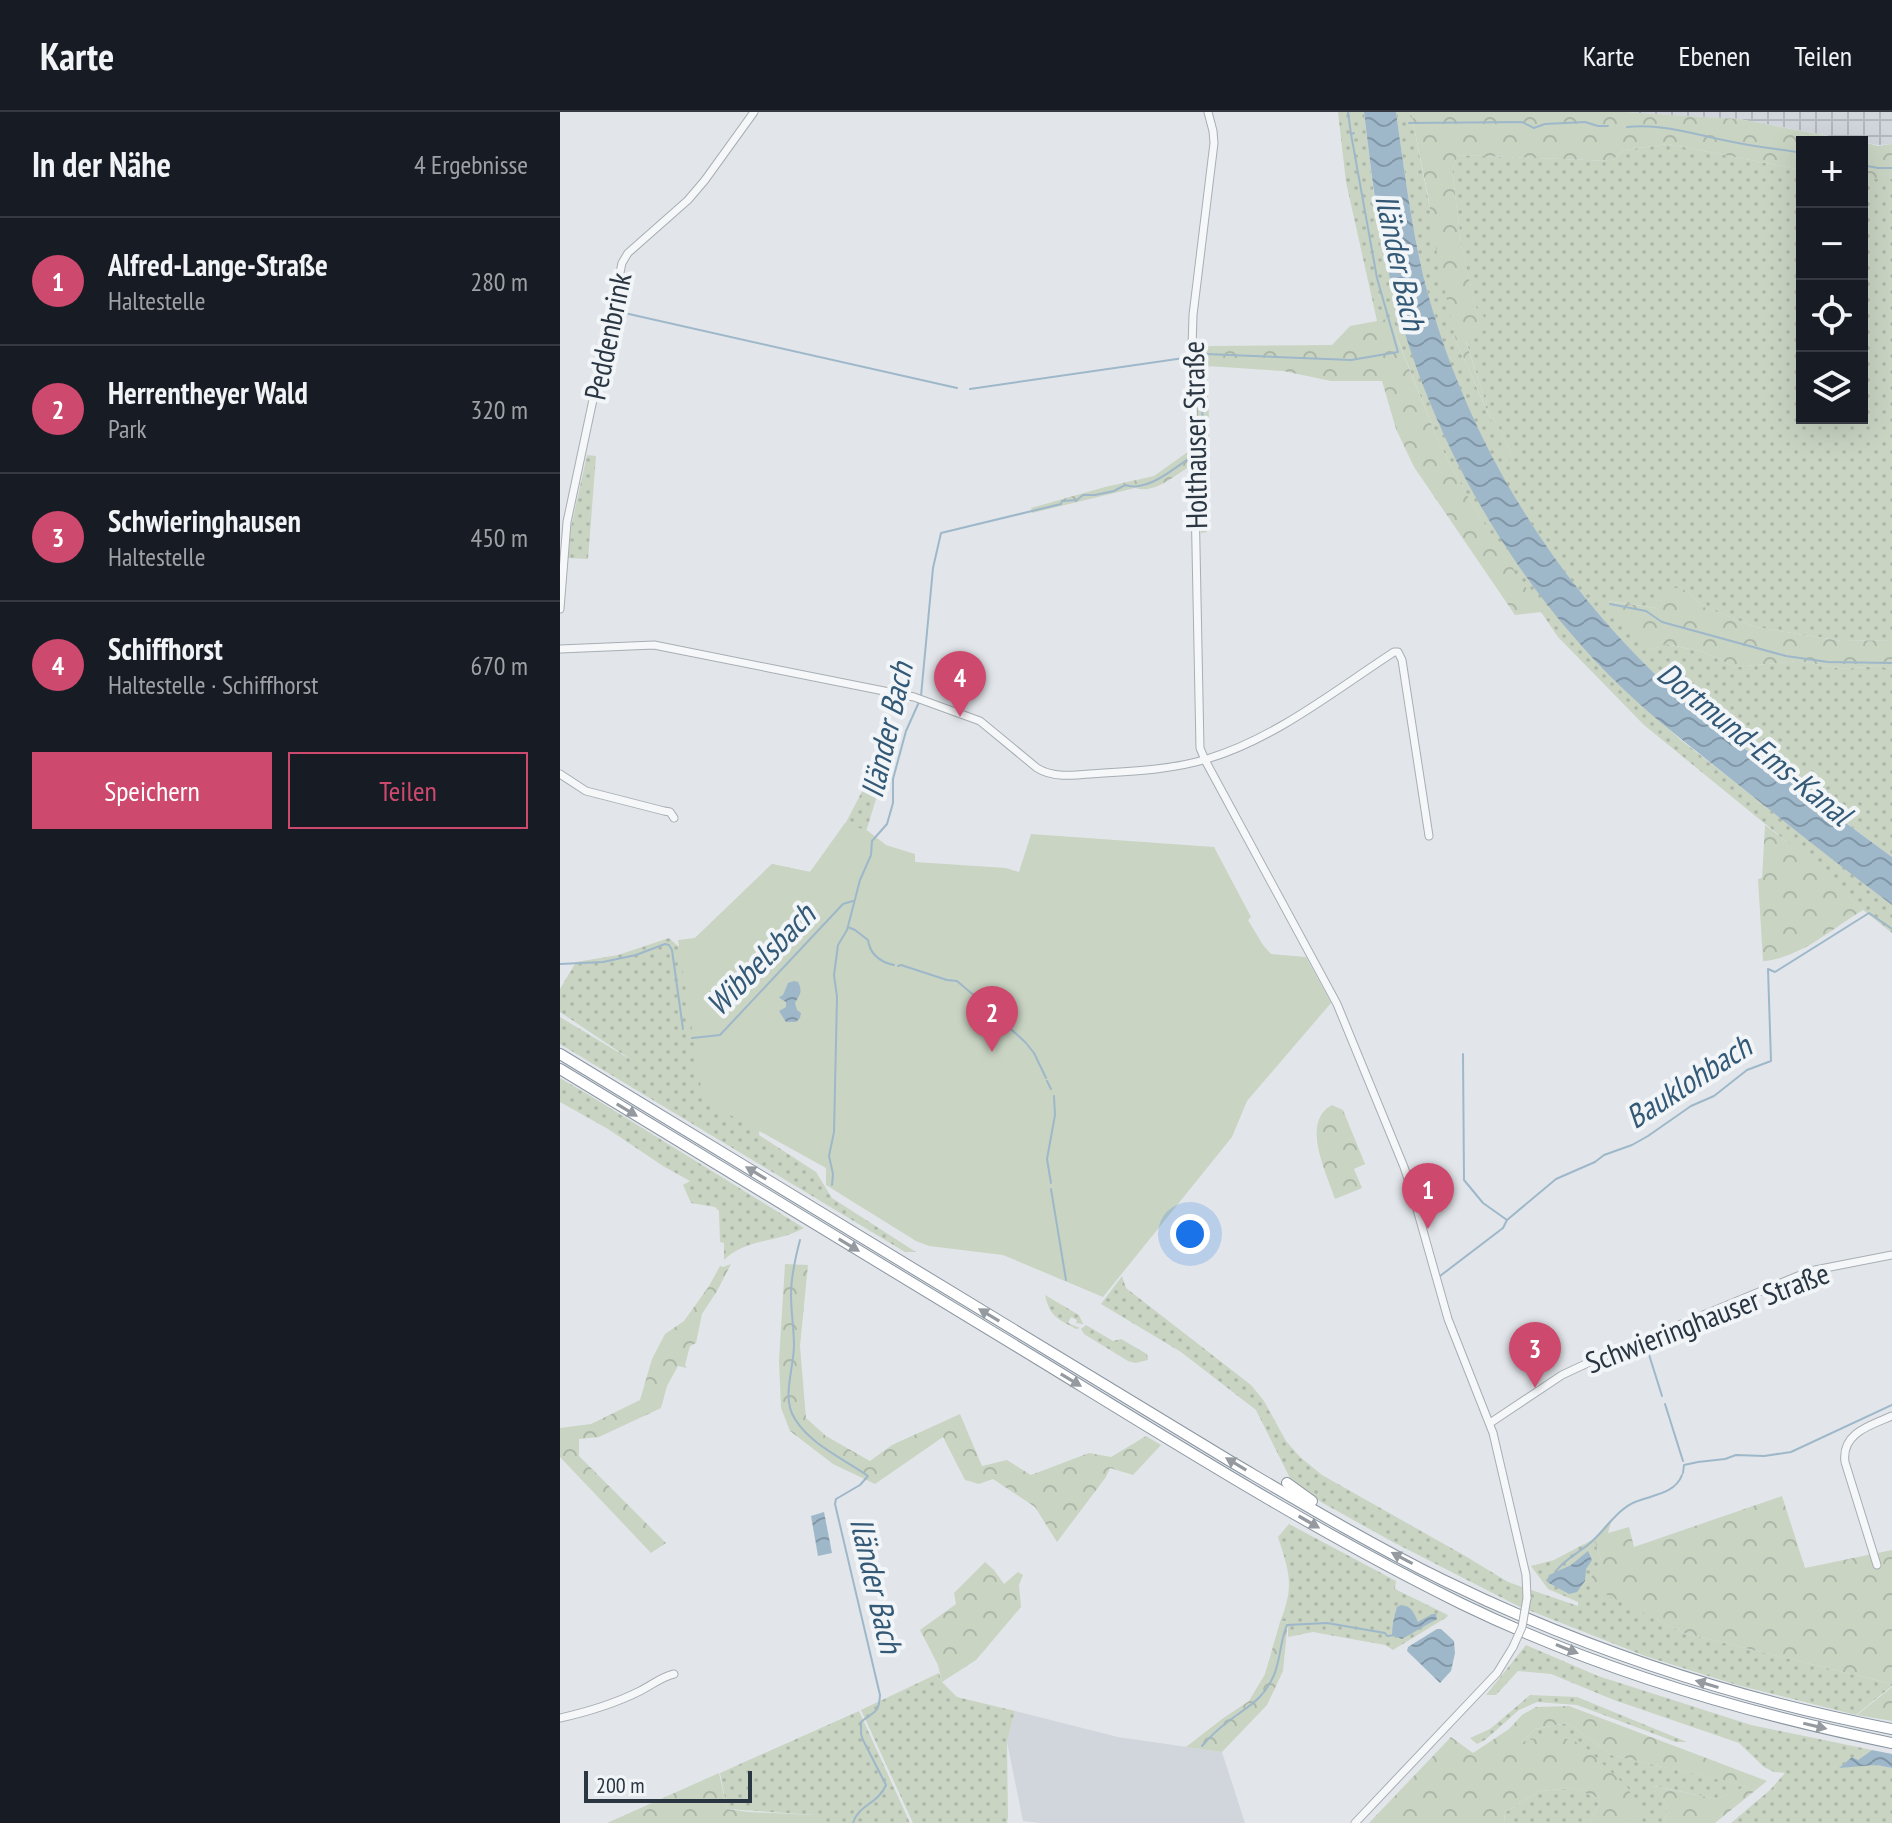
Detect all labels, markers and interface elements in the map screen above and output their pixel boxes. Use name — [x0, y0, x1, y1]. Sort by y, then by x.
text: Karte — [40, 31, 114, 80]
text: Karte — [1583, 37, 1634, 74]
text: Ebenen — [1678, 37, 1750, 74]
text: Teilen — [1794, 37, 1852, 74]
map controls — [1796, 136, 1868, 424]
button: + — [1796, 136, 1868, 208]
text: In der Nähe — [32, 142, 171, 186]
text: 4 Ergebnisse — [414, 148, 528, 181]
water label: Iländer Bach — [1366, 190, 1436, 336]
button: − — [1796, 208, 1868, 280]
text: Alfred-Lange-Straße — [108, 245, 328, 284]
text: 1 — [52, 265, 64, 298]
text: 280 m — [470, 265, 528, 298]
street label: Peddenbrink — [574, 268, 640, 403]
button: locate — [1796, 280, 1868, 352]
text: Haltestelle — [108, 284, 205, 317]
street label: Holthauser Straße — [1173, 341, 1215, 529]
button: layers — [1796, 352, 1868, 424]
text: Herrentheyer Wald — [108, 373, 308, 412]
text: 2 — [52, 393, 64, 426]
text: 320 m — [470, 393, 528, 426]
text: Park — [108, 412, 147, 445]
text: Schwieringhausen — [108, 501, 301, 540]
text: 3 — [52, 521, 64, 554]
text: 450 m — [470, 521, 528, 554]
text: Haltestelle — [108, 540, 205, 573]
text: Schiffhorst — [108, 629, 223, 668]
text: 4 — [52, 649, 64, 682]
text: 670 m — [470, 649, 528, 682]
pin: 4 — [934, 651, 986, 717]
water label: Dortmund-Ems-Kanal — [1649, 652, 1863, 836]
water label: Iländer Bach — [850, 656, 922, 802]
text: Haltestelle · Schiffhorst — [108, 668, 319, 701]
button: Speichern — [32, 752, 272, 829]
button: Teilen — [288, 752, 528, 829]
water label: Wibbelsbach — [696, 893, 825, 1024]
pin: 2 — [966, 986, 1018, 1052]
water label: Bauklohbach — [1617, 1024, 1760, 1137]
one-way arrow — [616, 1102, 638, 1116]
pin: 1 — [1402, 1163, 1454, 1229]
one-way arrow — [745, 1166, 767, 1180]
your location — [1170, 1214, 1210, 1254]
one-way arrow — [838, 1237, 860, 1251]
street label: Schwieringhauser Straße — [1580, 1253, 1834, 1381]
one-way arrow — [978, 1308, 1000, 1322]
pin: 3 — [1509, 1322, 1561, 1388]
one-way arrow — [1060, 1373, 1082, 1387]
one-way arrow — [1225, 1457, 1247, 1471]
water label: Iländer Bach — [841, 1513, 913, 1659]
one-way arrow — [1298, 1515, 1320, 1529]
one-way arrow — [1391, 1551, 1413, 1565]
one-way arrow — [1555, 1643, 1579, 1656]
one-way arrow — [1695, 1677, 1719, 1690]
one-way arrow — [1803, 1720, 1828, 1733]
scale bar — [584, 1767, 752, 1803]
text: 200 m — [596, 1771, 645, 1799]

